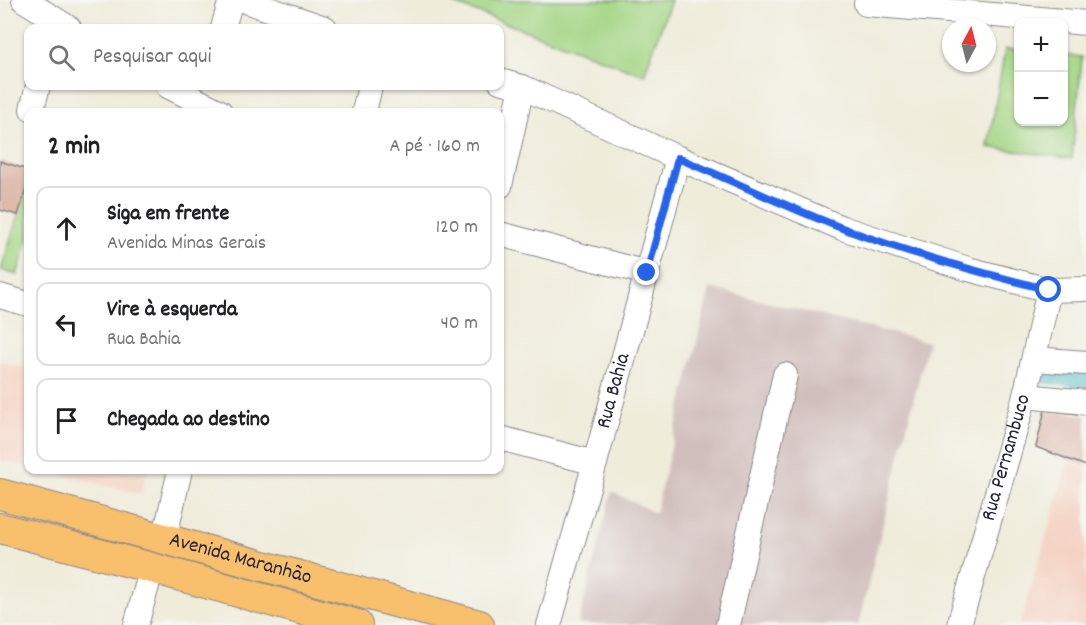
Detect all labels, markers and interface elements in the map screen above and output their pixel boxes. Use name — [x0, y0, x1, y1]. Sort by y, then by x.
north arrow — [942, 18, 996, 72]
map controls — [1014, 18, 1068, 126]
button: + — [1014, 18, 1068, 72]
search box — [24, 24, 504, 90]
icon: search — [45, 41, 78, 74]
text: Pesquisar aqui — [93, 42, 212, 73]
button: − — [1014, 72, 1068, 126]
text: 2 min — [48, 129, 100, 166]
text: A pé · 160 m — [390, 133, 480, 161]
text: Siga em frente — [107, 199, 229, 230]
icon: ahead — [50, 212, 83, 245]
text: 120 m — [436, 214, 478, 242]
text: Avenida Minas Gerais — [107, 230, 266, 258]
route end — [633, 259, 659, 285]
route start — [1035, 276, 1061, 302]
text: Vire à esquerda — [107, 295, 237, 326]
icon: left — [50, 308, 83, 341]
text: 40 m — [440, 310, 478, 338]
text: Rua Bahia — [107, 326, 180, 354]
street label: Rua Bahia — [590, 349, 639, 432]
street label: Rua Pernambuco — [975, 391, 1040, 525]
icon: arrive — [50, 404, 83, 437]
text: Chegada ao destino — [107, 405, 270, 436]
street label: Avenida Maranhão — [166, 526, 315, 593]

